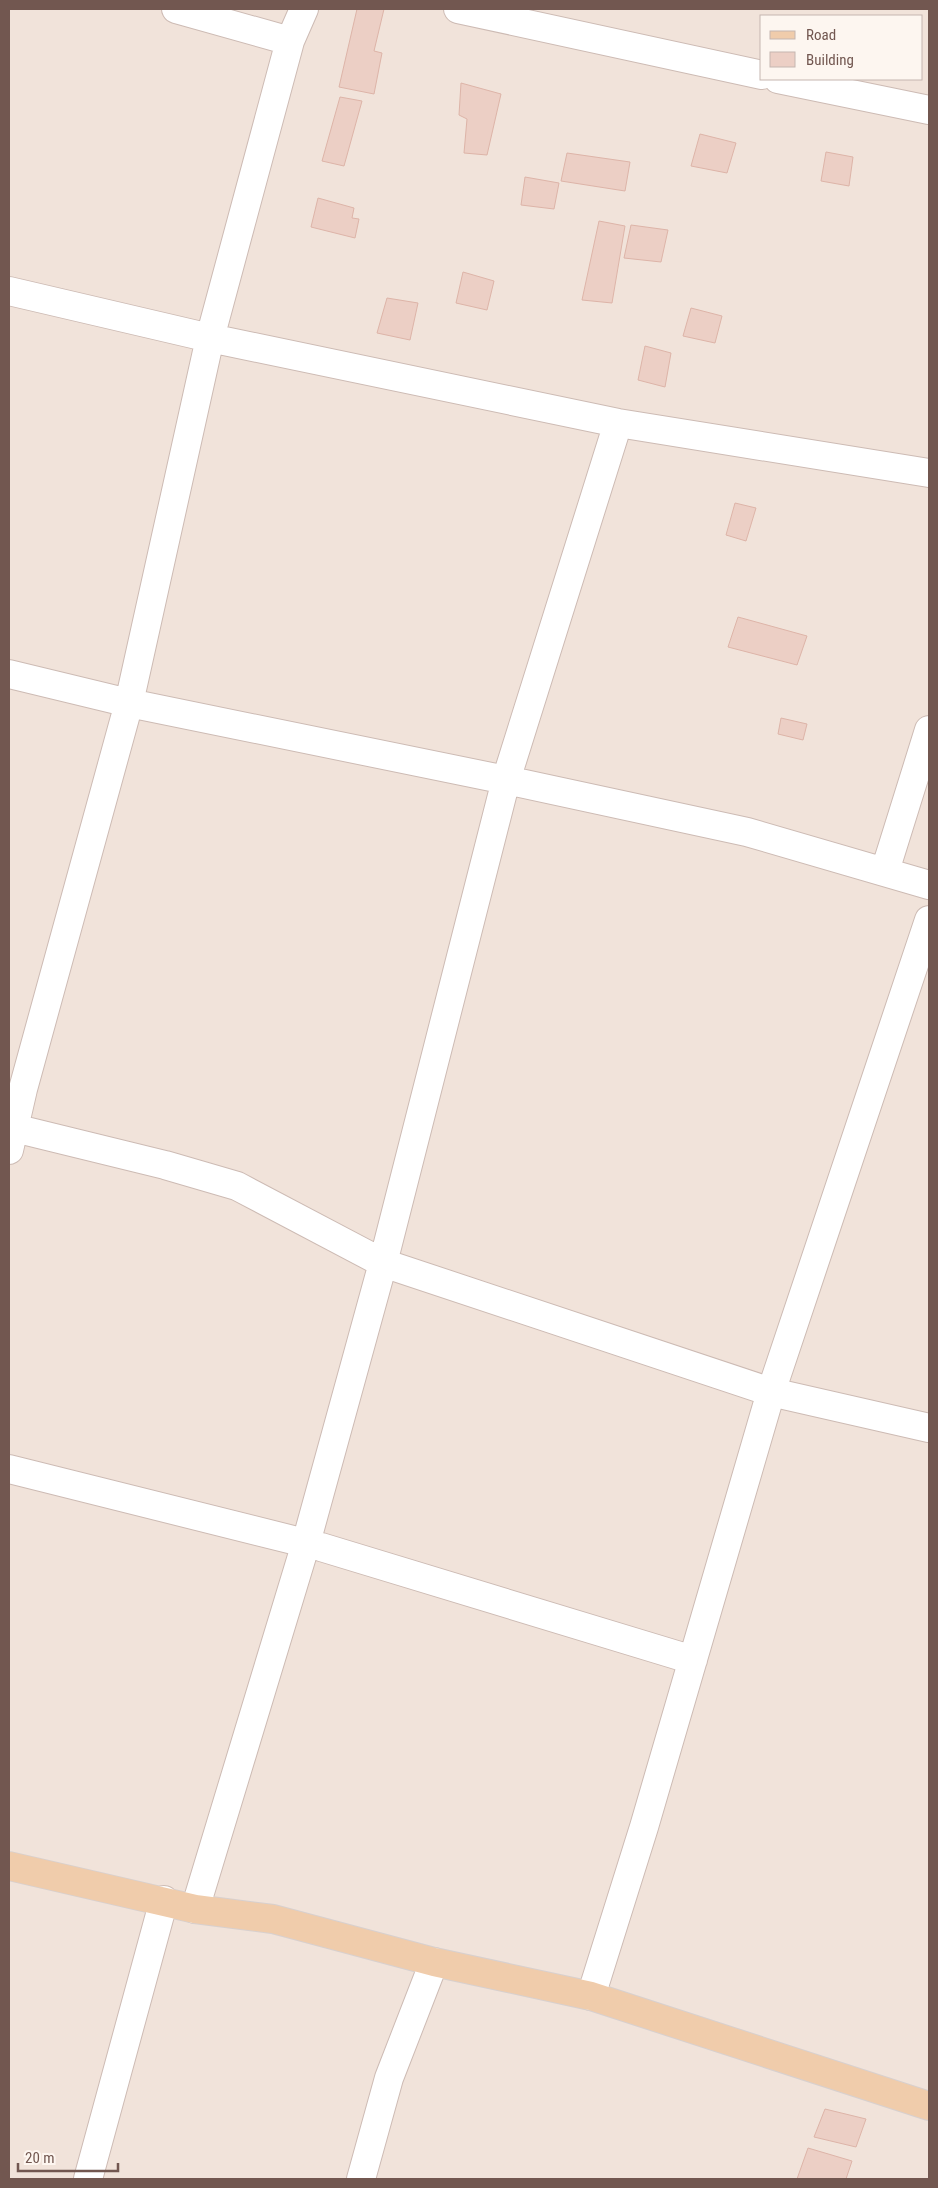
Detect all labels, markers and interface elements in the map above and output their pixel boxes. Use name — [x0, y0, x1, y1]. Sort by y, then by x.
legend — [760, 15, 923, 80]
text: Road — [806, 26, 836, 44]
text: Building — [806, 51, 854, 69]
scale bar — [18, 2140, 118, 2172]
text: 20 m — [25, 2149, 55, 2167]

